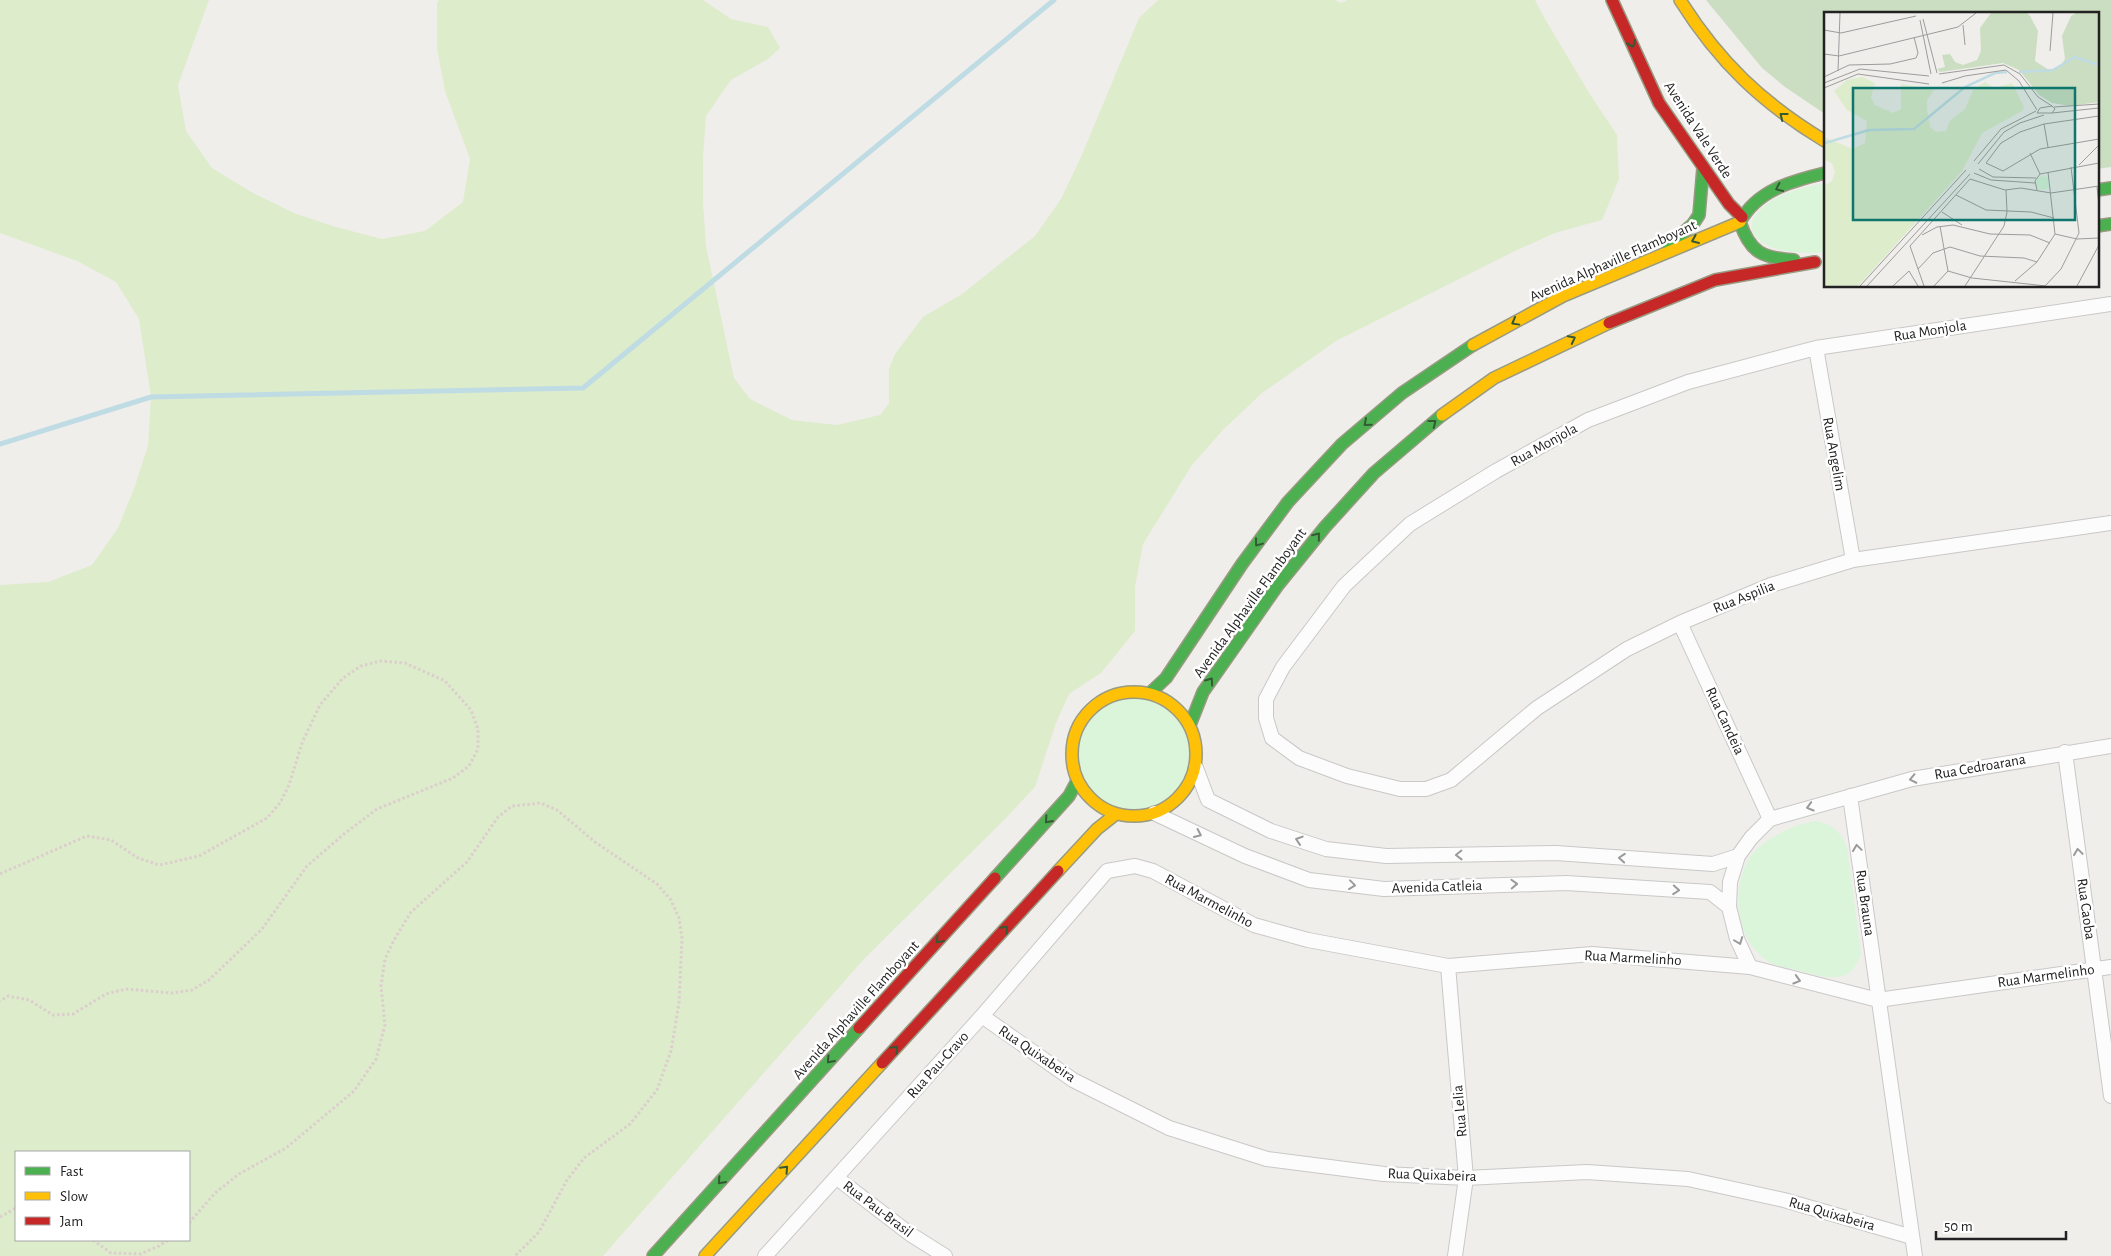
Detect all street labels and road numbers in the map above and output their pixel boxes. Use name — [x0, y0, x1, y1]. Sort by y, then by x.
street label: Avenida Vale Verde — [1661, 79, 1735, 181]
street label: Avenida Alphaville Flamboyant — [1527, 217, 1699, 305]
street label: Rua Monjola — [1893, 318, 1968, 344]
street label: Rua Angelim — [1820, 416, 1848, 492]
street label: Rua Monjola — [1508, 421, 1580, 469]
street label: Avenida Alphaville Flamboyant — [1191, 525, 1309, 680]
street label: Rua Aspilia — [1711, 578, 1777, 616]
street label: Rua Candeia — [1703, 685, 1747, 757]
street label: Rua Cedroarana — [1933, 752, 2027, 782]
street label: Rua Brauna — [1853, 869, 1877, 937]
street label: Rua Marmelinho — [1162, 871, 1256, 931]
street label: Rua Caoba — [2074, 877, 2098, 941]
street label: Avenida Catleia — [1391, 878, 1483, 896]
street label: Avenida Alphaville Flamboyant — [790, 938, 922, 1082]
street label: Rua Marmelinho — [1584, 948, 1682, 968]
street label: Rua Marmelinho — [1997, 962, 2095, 990]
street label: Rua Quixabeira — [996, 1023, 1078, 1085]
street label: Rua Pau-Cravo — [904, 1029, 972, 1101]
street label: Rua Lelia — [1450, 1084, 1470, 1138]
street label: Rua Quixabeira — [1387, 1166, 1477, 1184]
street label: Rua Pau-Brasil — [840, 1178, 916, 1240]
street label: Rua Quixabeira — [1787, 1195, 1877, 1233]

